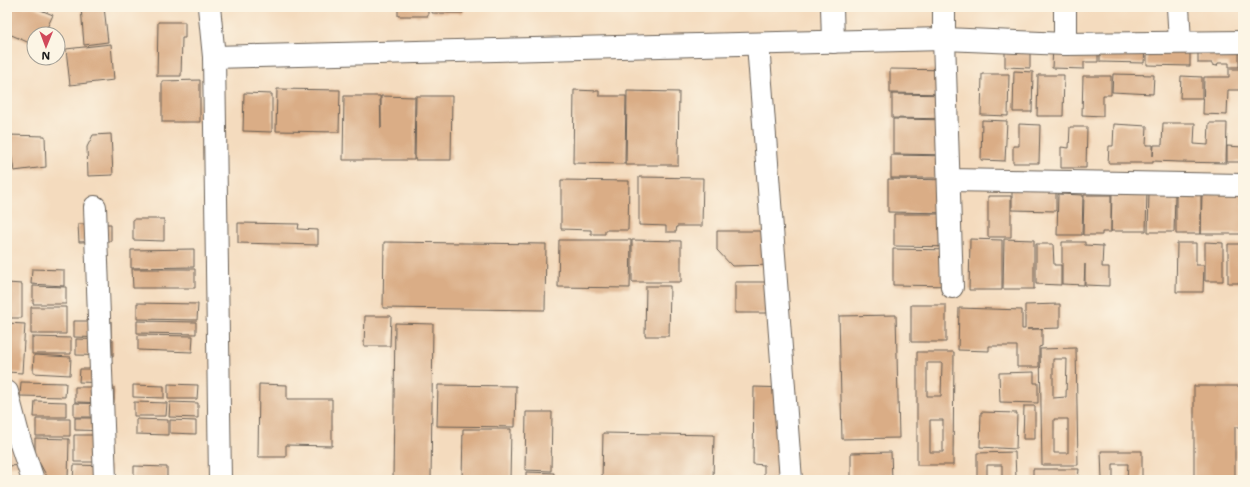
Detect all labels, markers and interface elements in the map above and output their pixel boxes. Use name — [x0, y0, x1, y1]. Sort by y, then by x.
north arrow — [26, 26, 66, 66]
text: N — [41, 48, 50, 63]

